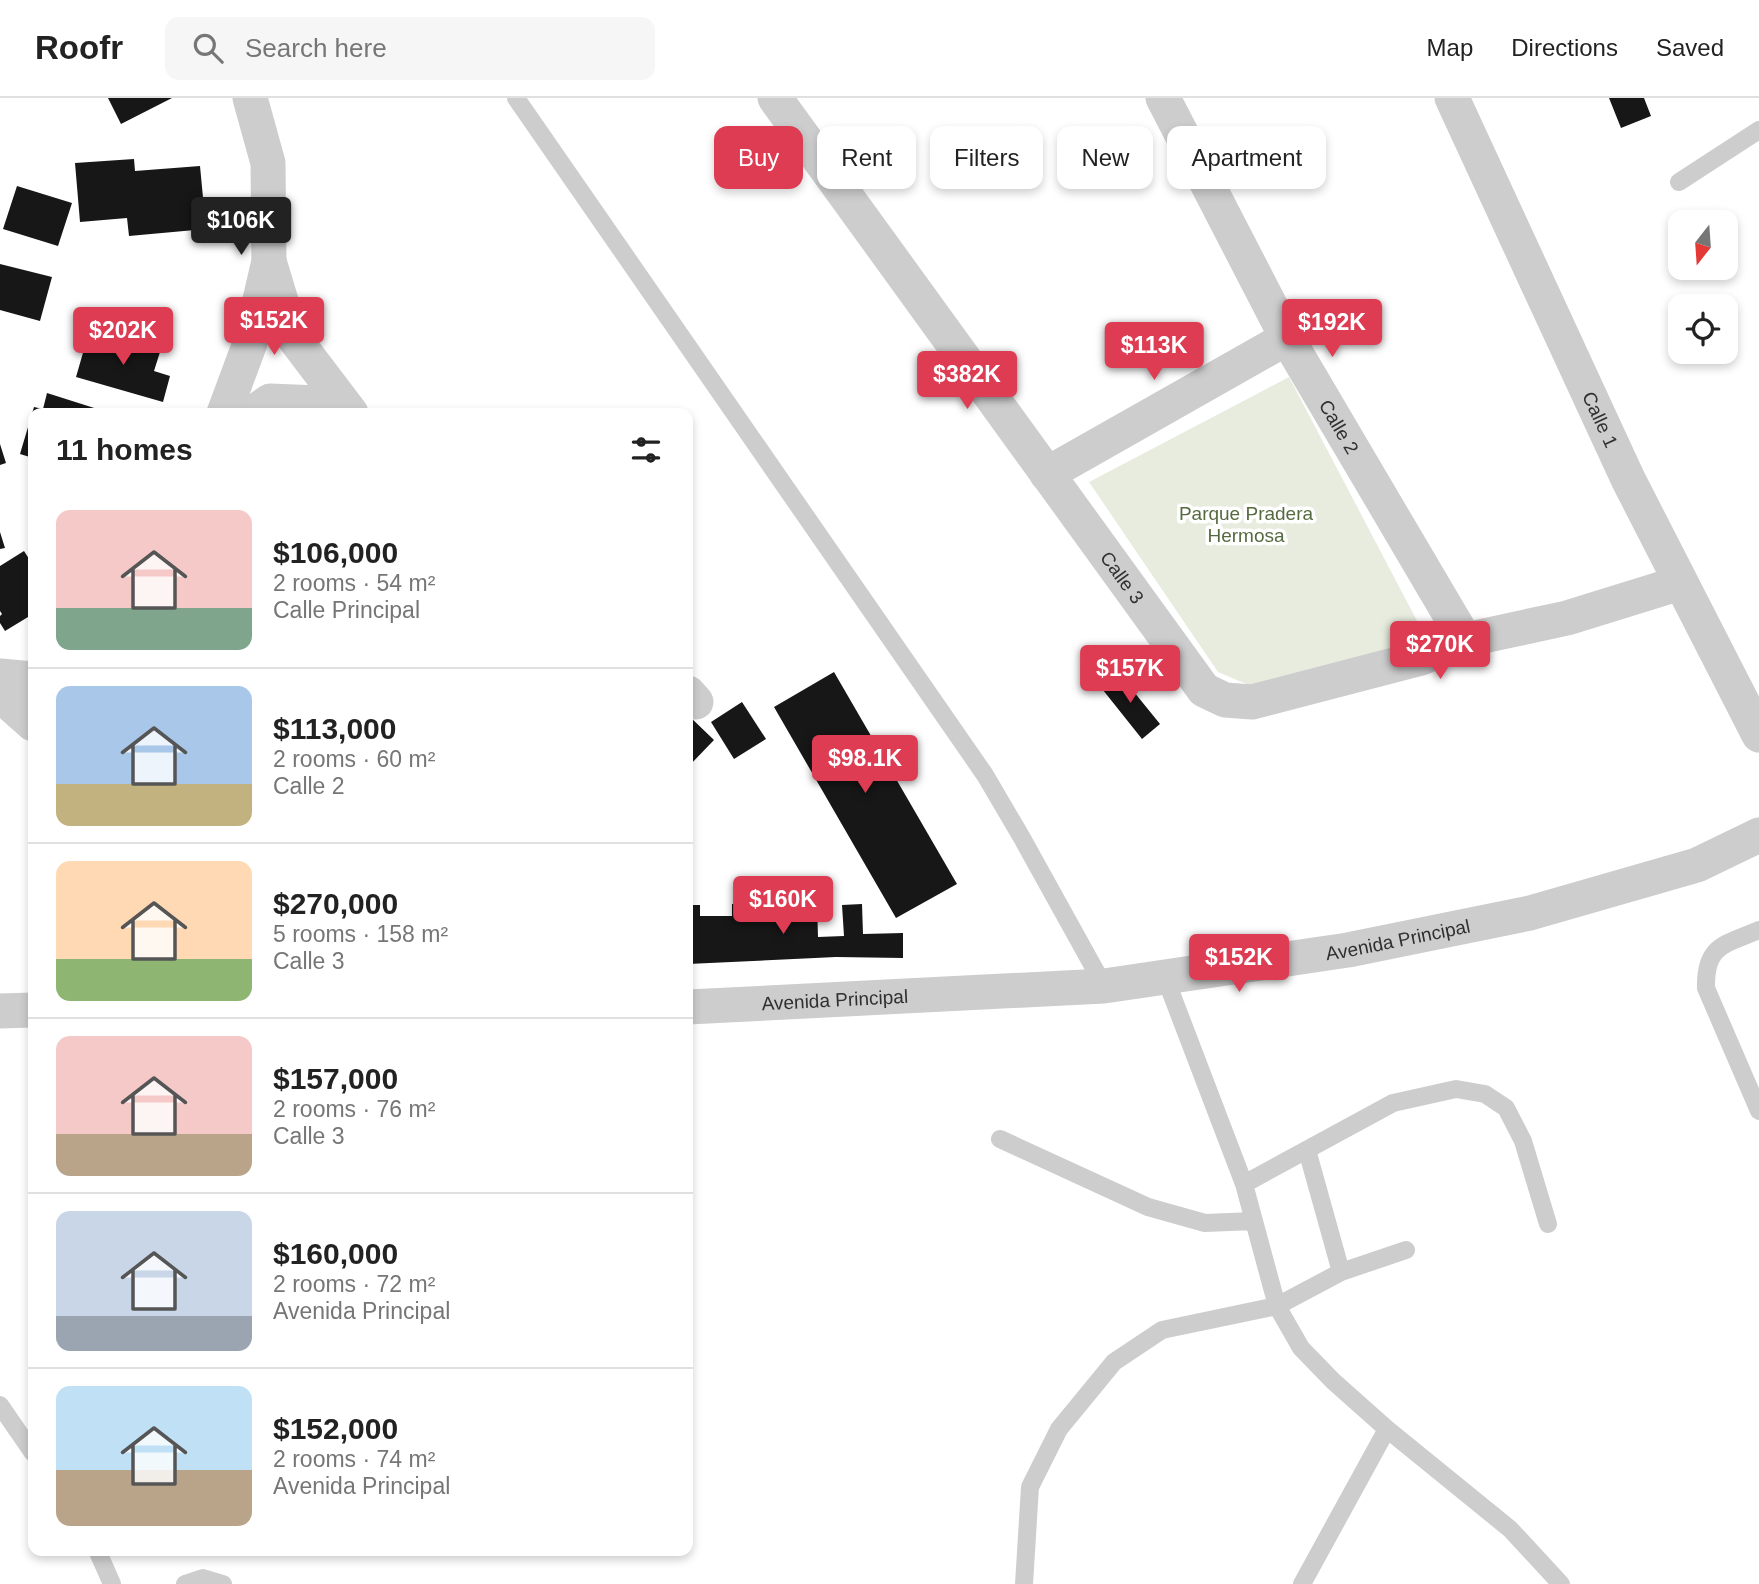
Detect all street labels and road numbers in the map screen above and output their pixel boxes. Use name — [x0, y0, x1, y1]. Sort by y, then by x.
street label: Calle 1 — [1579, 388, 1622, 451]
street label: Calle 2 — [1315, 396, 1363, 457]
street label: Calle 3 — [1097, 547, 1148, 608]
street label: Avenida Principal — [1324, 915, 1472, 964]
street label: Avenida Principal — [761, 985, 909, 1014]

